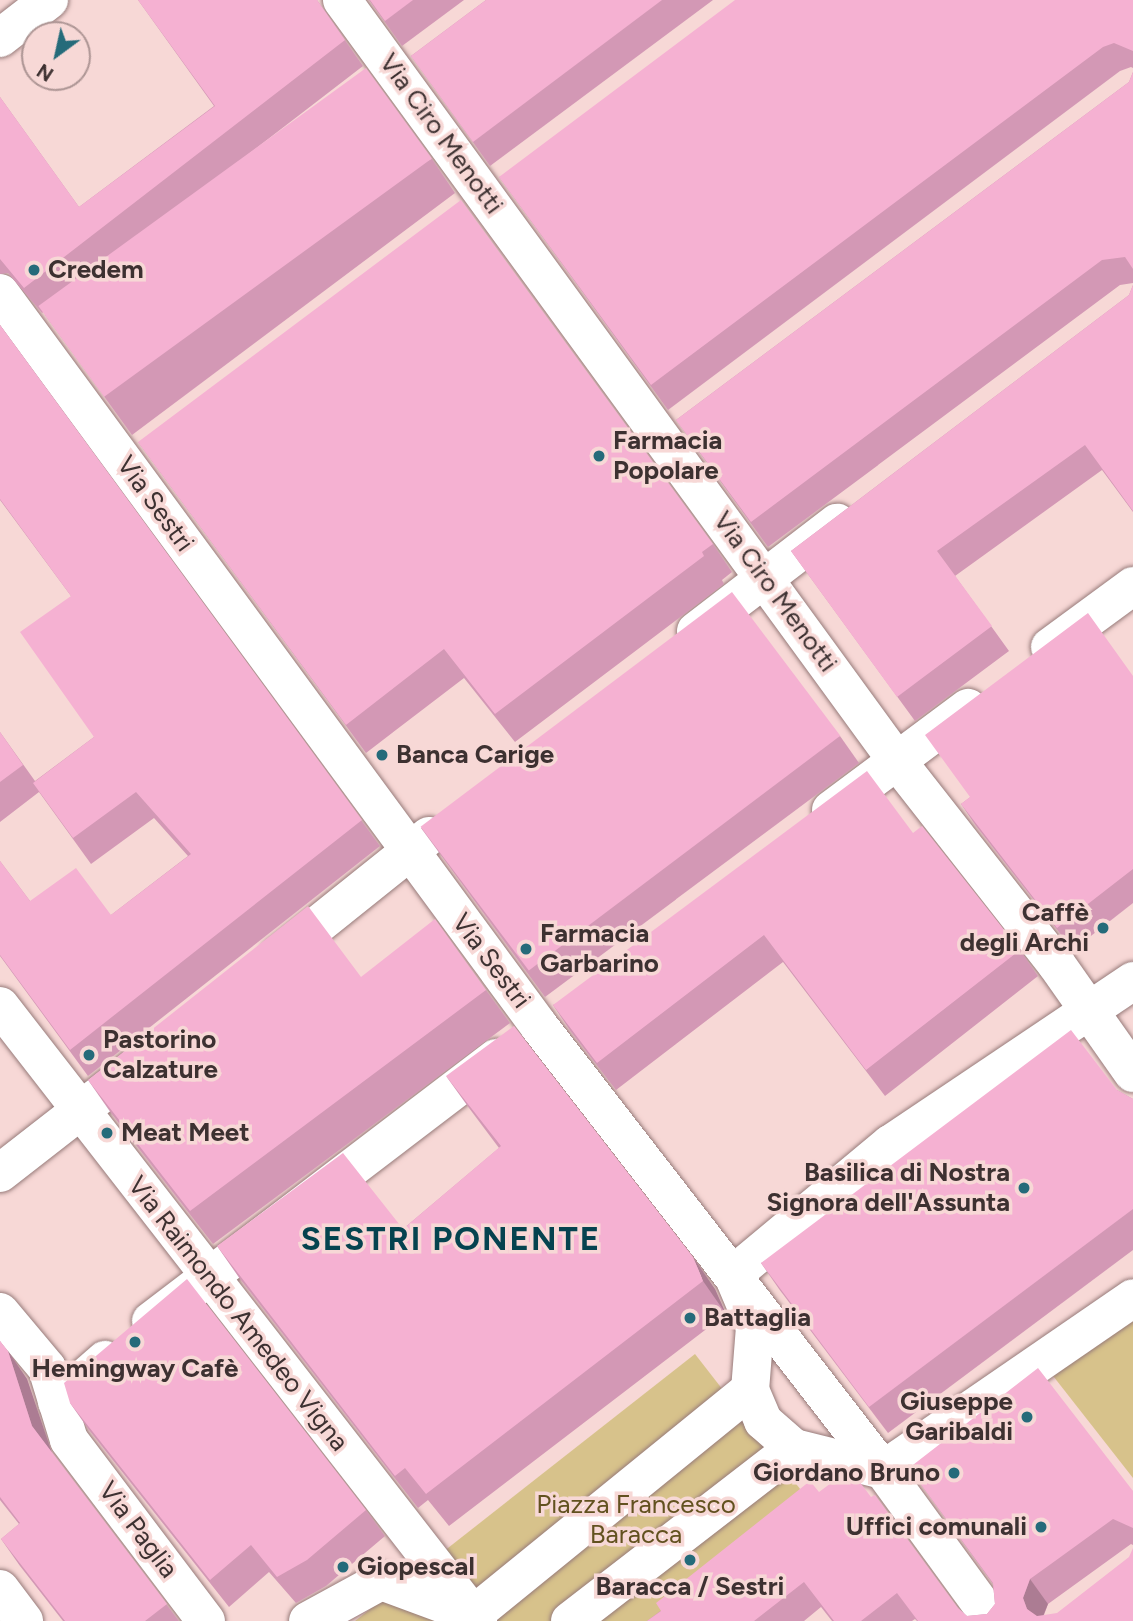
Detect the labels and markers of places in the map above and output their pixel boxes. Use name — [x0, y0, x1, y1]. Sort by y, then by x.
place label: Credem — [48, 254, 144, 286]
marker: Credem — [26, 262, 42, 278]
place label: Farmacia Popolare — [613, 425, 722, 486]
marker: Farmacia Popolare — [591, 448, 607, 464]
place label: Banca Carige — [396, 739, 554, 771]
marker: Banca Carige — [374, 747, 390, 763]
place label: Caffè degli Archi — [960, 897, 1089, 958]
place label: Farmacia Garbarino — [540, 918, 659, 979]
marker: Caffè degli Archi — [1095, 920, 1111, 936]
marker: Farmacia Garbarino — [518, 941, 534, 957]
place label: Pastorino Calzature — [103, 1024, 218, 1086]
marker: Pastorino Calzature — [81, 1047, 97, 1063]
place label: Meat Meet — [121, 1117, 250, 1149]
marker: Meat Meet — [99, 1125, 115, 1141]
place label: Basilica di Nostra Signora dell'Assunta — [767, 1157, 1010, 1218]
marker: Basilica di Nostra Signora dell'Assunta — [1016, 1180, 1032, 1196]
place label: Battaglia — [704, 1302, 811, 1334]
marker: Battaglia — [682, 1310, 698, 1326]
marker: Hemingway Cafè — [127, 1334, 143, 1350]
place label: Hemingway Cafè — [32, 1353, 238, 1385]
place label: Giuseppe Garibaldi — [900, 1386, 1013, 1448]
marker: Giuseppe Garibaldi — [1019, 1409, 1035, 1425]
place label: Giordano Bruno — [753, 1457, 940, 1489]
marker: Giordano Bruno — [946, 1465, 962, 1481]
place label: Uffici comunali — [846, 1511, 1027, 1543]
marker: Uffici comunali — [1033, 1519, 1049, 1535]
place label: Giopescal — [357, 1551, 475, 1583]
marker: Baracca / Sestri — [682, 1552, 698, 1568]
marker: Giopescal — [335, 1559, 351, 1575]
place label: Baracca / Sestri — [596, 1571, 784, 1603]

